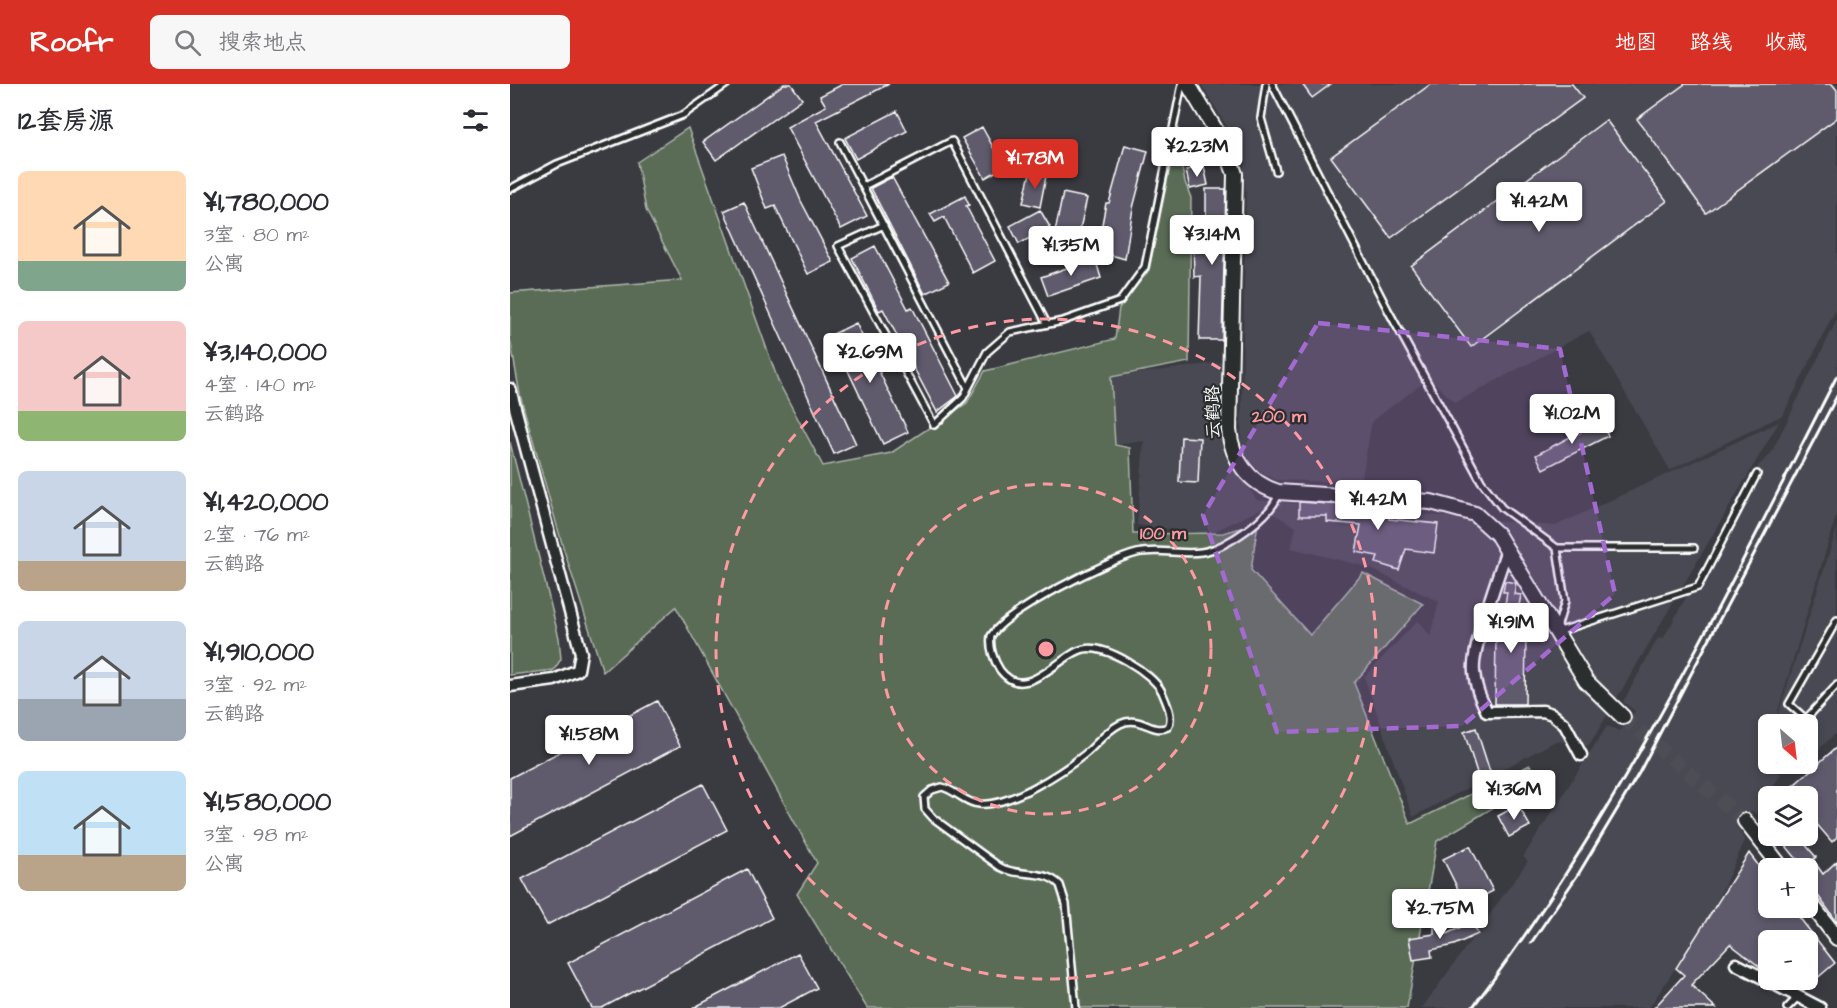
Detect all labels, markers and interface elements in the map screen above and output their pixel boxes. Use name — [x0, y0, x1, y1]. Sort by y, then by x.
search box — [150, 15, 570, 69]
text: Roofr — [30, 23, 114, 62]
icon: search — [171, 26, 204, 59]
text: 搜索地点 — [219, 27, 307, 58]
text: 地图 — [1615, 28, 1657, 57]
text: 路线 — [1690, 28, 1732, 57]
text: 收藏 — [1765, 28, 1807, 57]
text: 12套房源 — [18, 103, 114, 139]
icon: filters — [459, 104, 492, 137]
pin: ¥2.23M — [1148, 127, 1246, 178]
text: ¥2.23M — [1165, 132, 1229, 160]
pin: ¥1.78M — [986, 139, 1084, 190]
text: ¥1.78M — [1006, 144, 1064, 172]
pin: ¥1.42M — [1490, 182, 1588, 233]
text: ¥1,780,000 — [204, 184, 329, 220]
text: ¥1.42M — [1510, 187, 1568, 215]
icon: home — [66, 195, 138, 267]
pin: ¥3.14M — [1163, 215, 1261, 266]
text: ¥3.14M — [1184, 220, 1240, 248]
text: 3室 · 80 m² — [204, 221, 310, 249]
pin: ¥1.35M — [1022, 226, 1120, 277]
text: ¥1.35M — [1043, 231, 1099, 259]
text: 公寓 — [204, 250, 244, 278]
pin: ¥2.69M — [821, 333, 919, 384]
text: ¥3,140,000 — [204, 334, 327, 370]
text: ¥2.69M — [837, 338, 903, 366]
icon: home — [66, 345, 138, 417]
text: 4室 · 140 m² — [204, 371, 316, 399]
street label: 云鹤路 — [1200, 385, 1226, 439]
pin: ¥1.02M — [1523, 394, 1621, 445]
text: ¥1.02M — [1544, 399, 1600, 427]
text: 云鹤路 — [204, 400, 264, 428]
text: 200 m — [1251, 404, 1307, 429]
pin: ¥1.42M — [1329, 480, 1427, 531]
text: ¥1,420,000 — [204, 484, 329, 520]
text: ¥1.42M — [1349, 485, 1407, 513]
icon: home — [66, 495, 138, 567]
text: 2室 · 76 m² — [204, 521, 310, 549]
text: 100 m — [1140, 521, 1187, 546]
text: 云鹤路 — [204, 550, 264, 578]
pin: ¥1.91M — [1462, 603, 1560, 654]
text: ¥1.91M — [1488, 608, 1534, 636]
text: ¥1,910,000 — [204, 634, 314, 670]
centre of rings — [1036, 639, 1056, 659]
icon: home — [66, 645, 138, 717]
text: 3室 · 92 m² — [204, 671, 307, 699]
text: 云鹤路 — [204, 700, 264, 728]
north arrow — [1758, 714, 1818, 774]
map controls — [1758, 714, 1818, 990]
pin: ¥1.58M — [540, 715, 638, 766]
text: ¥1.58M — [559, 720, 619, 748]
pin: ¥1.36M — [1465, 770, 1563, 821]
text: ¥1.36M — [1486, 775, 1542, 803]
text: ¥1,580,000 — [204, 784, 331, 820]
button: layers — [1758, 786, 1818, 846]
icon: home — [66, 795, 138, 867]
text: 3室 · 98 m² — [204, 821, 308, 849]
text: 公寓 — [204, 850, 244, 878]
button: + — [1758, 858, 1818, 918]
pin: ¥2.75M — [1391, 889, 1489, 940]
text: ¥2.75M — [1406, 894, 1474, 922]
button: − — [1758, 930, 1818, 990]

